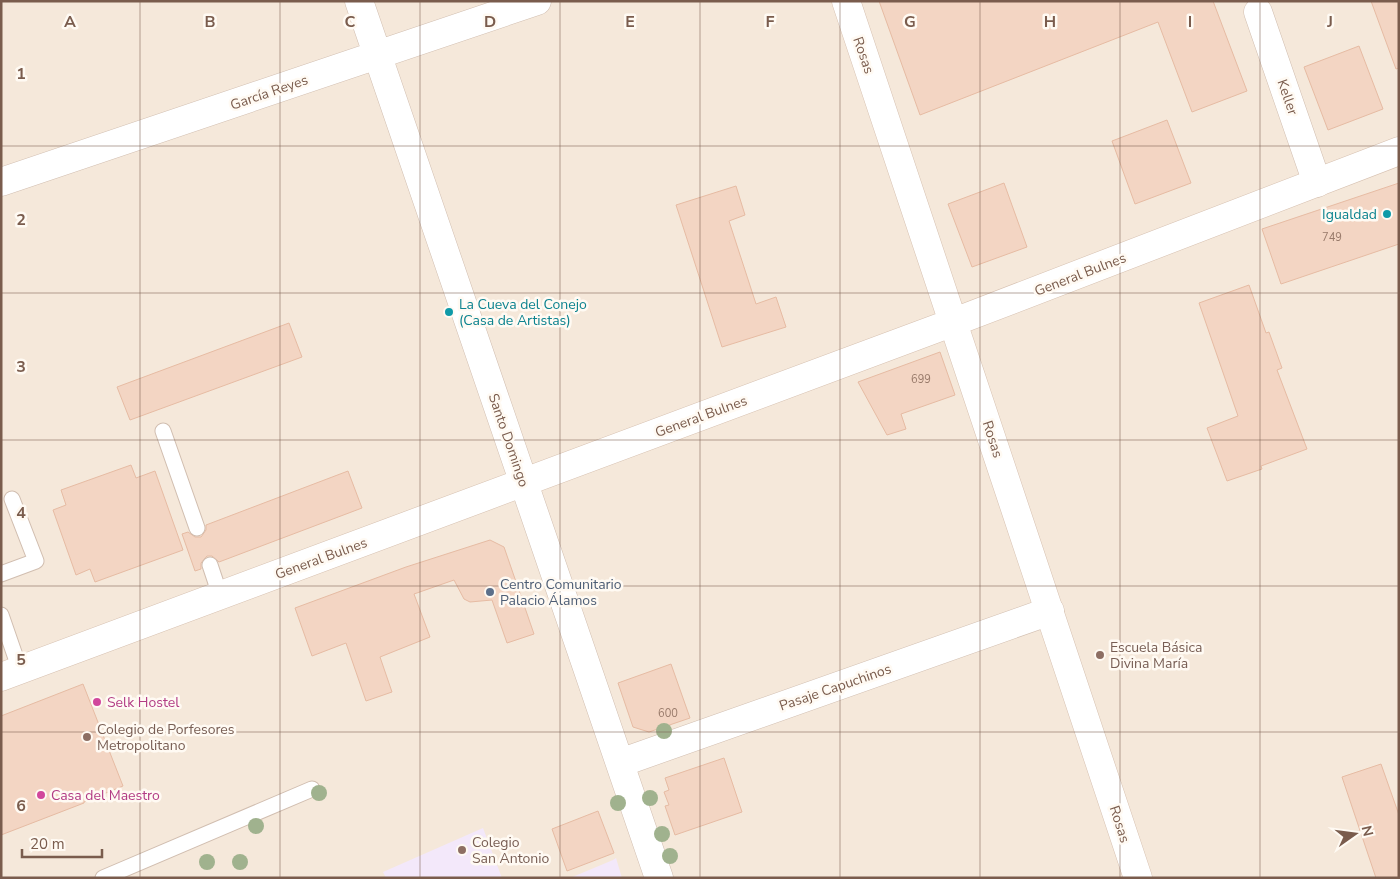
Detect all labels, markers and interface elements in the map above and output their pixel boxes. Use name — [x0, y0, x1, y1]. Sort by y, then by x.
text: A — [64, 11, 76, 33]
text: B — [204, 11, 216, 33]
text: C — [345, 11, 356, 33]
text: D — [484, 11, 496, 33]
text: E — [625, 11, 635, 33]
text: F — [766, 11, 775, 33]
text: G — [904, 11, 916, 33]
text: H — [1044, 11, 1056, 33]
text: I — [1188, 11, 1192, 33]
text: J — [1326, 11, 1333, 33]
street label: Rosas — [848, 34, 879, 76]
text: 1 — [16, 63, 26, 85]
street label: García Reyes — [228, 70, 311, 115]
street label: Keller — [1273, 77, 1302, 118]
place label: Igualdad — [1322, 205, 1377, 224]
marker: Igualdad — [1381, 208, 1393, 220]
text: 2 — [16, 209, 26, 231]
house number: 749 — [1322, 230, 1342, 245]
street label: General Bulnes — [1032, 248, 1129, 301]
place label: La Cueva del Conejo (Casa de Artistas) — [459, 295, 587, 330]
marker: La Cueva del Conejo (Casa de Artistas) — [443, 306, 455, 318]
text: 3 — [16, 356, 26, 378]
house number: 699 — [911, 372, 931, 387]
street label: Santo Domingo — [484, 391, 533, 490]
street label: General Bulnes — [652, 391, 750, 442]
street label: Rosas — [978, 418, 1007, 460]
text: 4 — [16, 502, 26, 524]
street label: General Bulnes — [272, 533, 370, 584]
place label: Centro Comunitario Palacio Álamos — [500, 575, 622, 610]
marker: Centro Comunitario Palacio Álamos — [484, 586, 496, 598]
place label: Escuela Básica Divina María — [1110, 638, 1202, 673]
text: 5 — [16, 649, 26, 671]
marker: Escuela Básica Divina María — [1094, 649, 1106, 661]
street label: Pasaje Capuchinos — [777, 659, 894, 716]
place label: Selk Hostel — [107, 693, 180, 712]
marker: Selk Hostel — [91, 696, 103, 708]
house number: 600 — [658, 706, 678, 721]
place label: Colegio de Porfesores Metropolitano — [97, 720, 235, 755]
marker: Colegio de Porfesores Metropolitano — [81, 731, 93, 743]
place label: Casa del Maestro — [51, 786, 160, 805]
marker: Casa del Maestro — [35, 789, 47, 801]
text: 6 — [16, 795, 26, 817]
street label: Rosas — [1105, 803, 1134, 845]
north arrow — [1330, 809, 1380, 859]
text: N — [1357, 824, 1378, 838]
scale bar — [22, 826, 102, 858]
place label: Colegio San Antonio — [472, 833, 550, 868]
text: 20 m — [30, 834, 65, 854]
marker: Colegio San Antonio — [456, 844, 468, 856]

